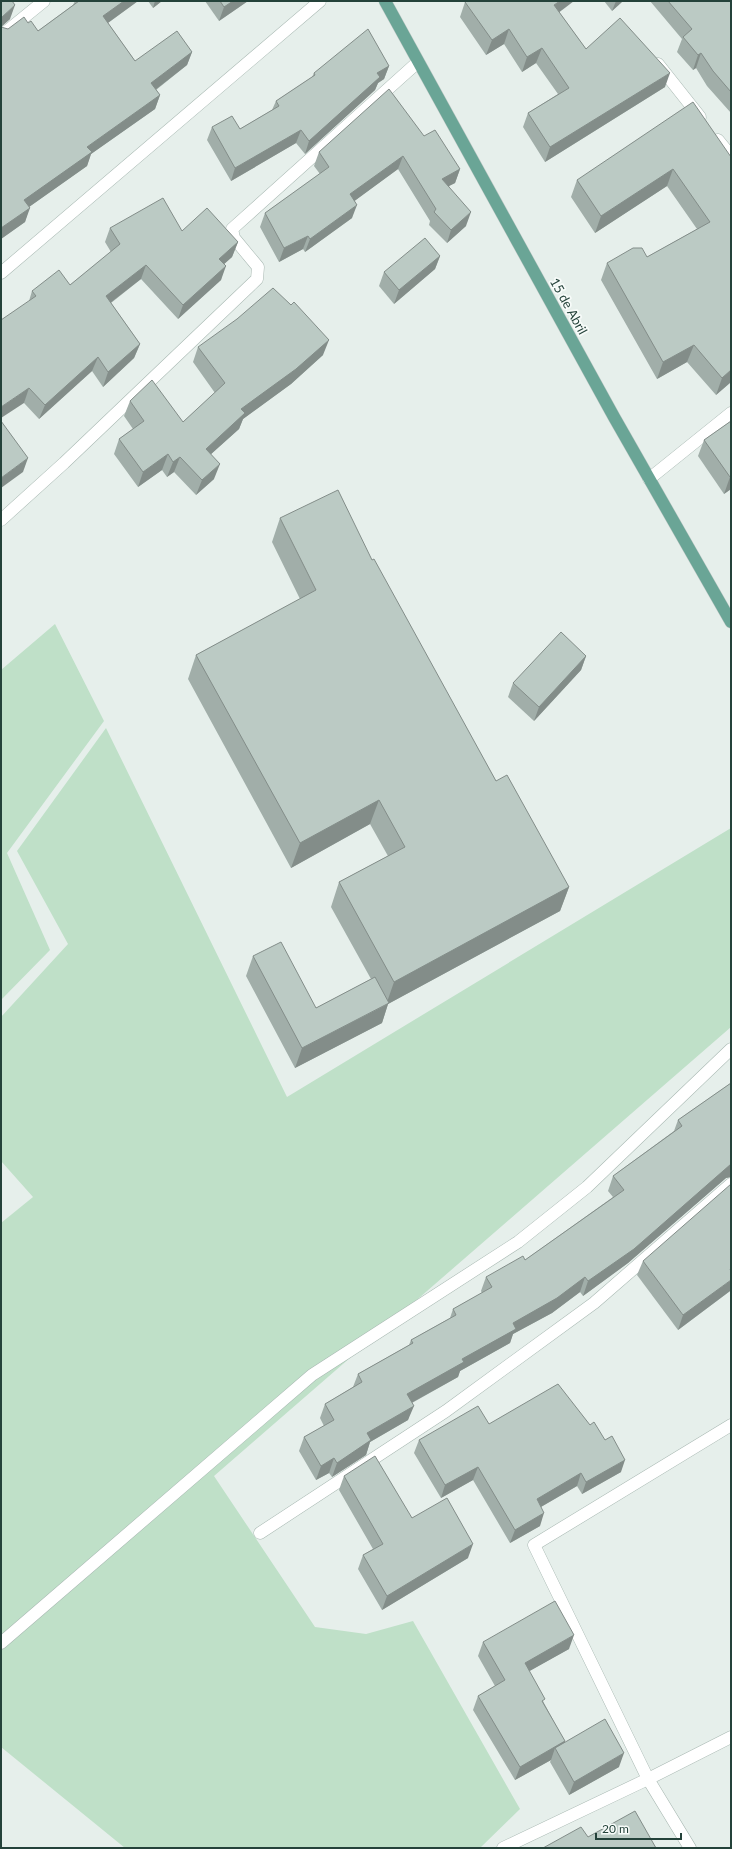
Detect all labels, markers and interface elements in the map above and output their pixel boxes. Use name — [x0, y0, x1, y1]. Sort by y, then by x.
street label: 15 de Abril — [547, 275, 591, 337]
scale bar — [596, 1815, 681, 1841]
text: 20 m — [602, 1821, 629, 1836]

